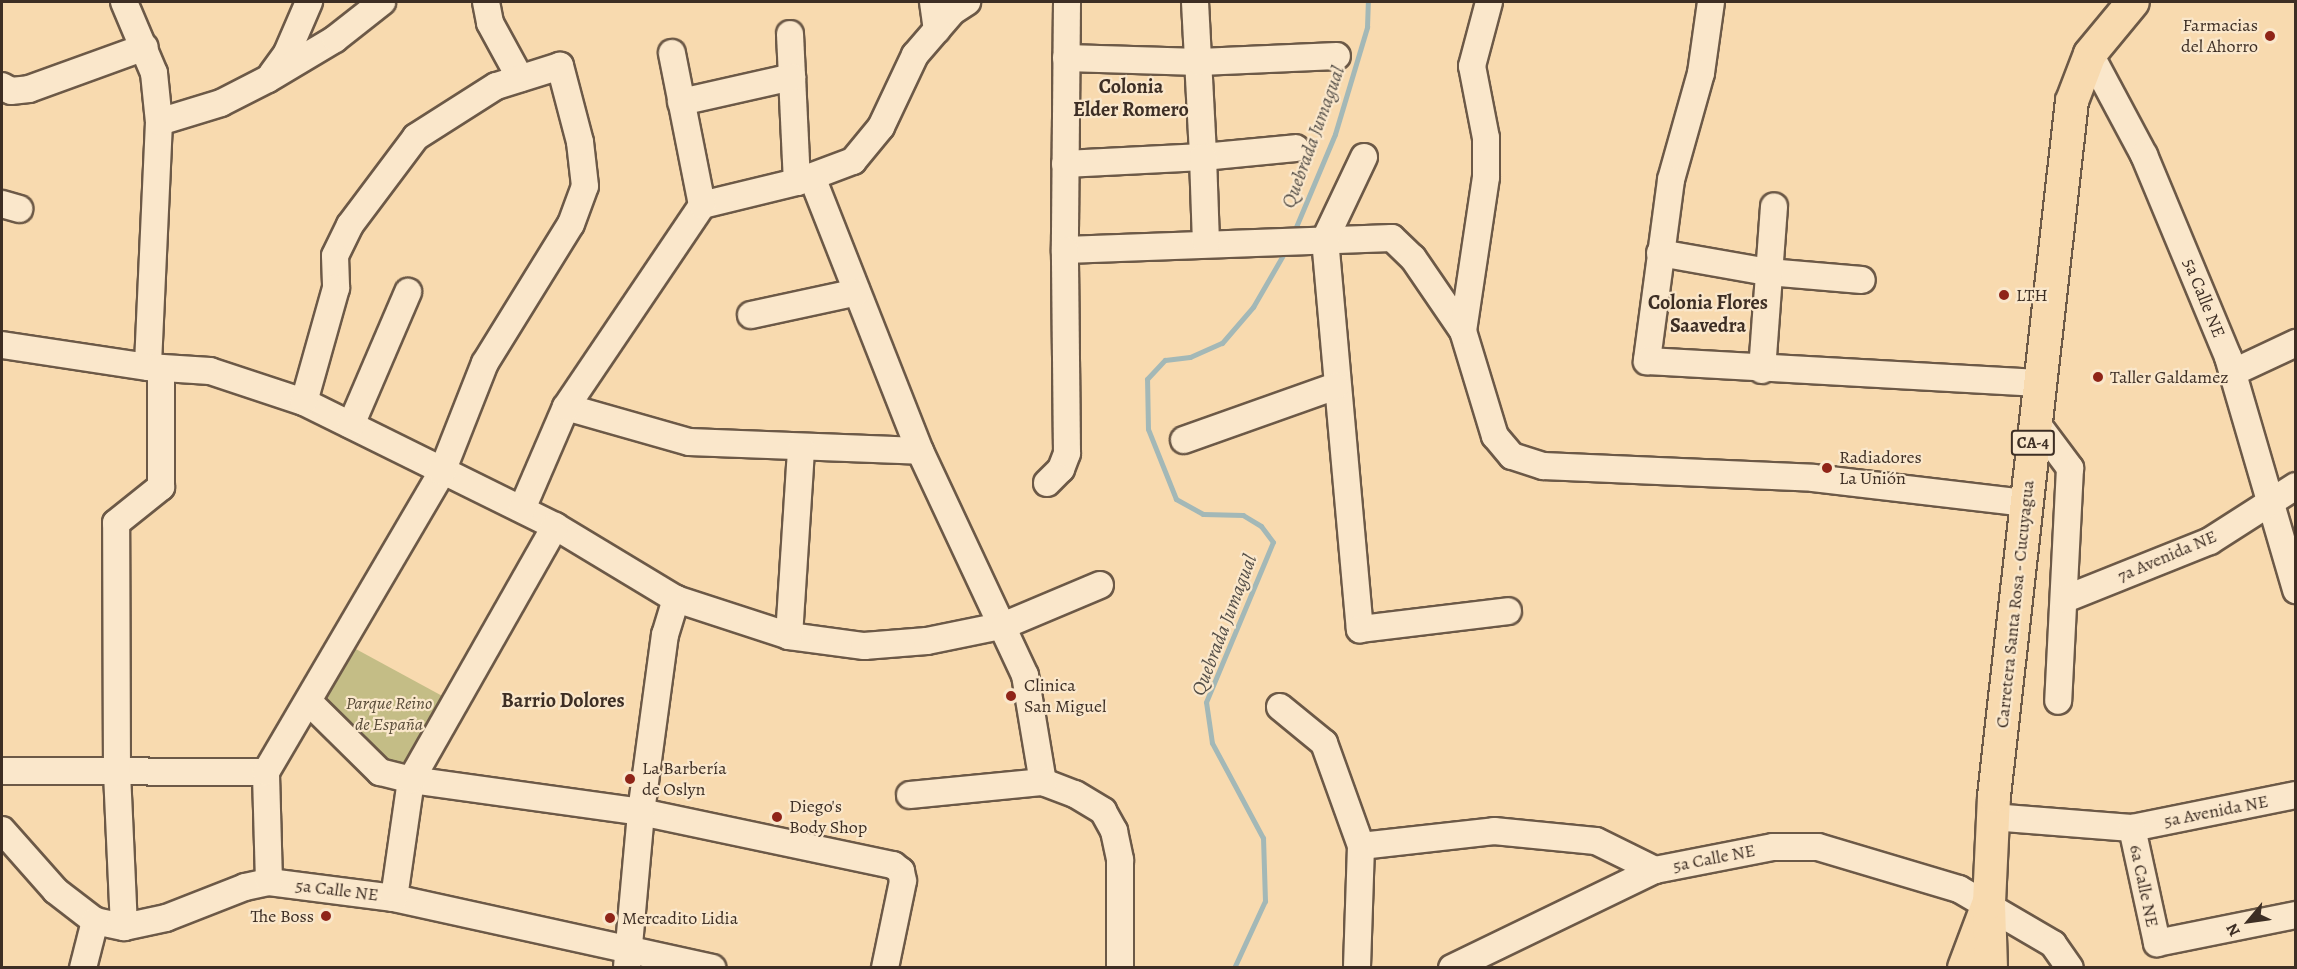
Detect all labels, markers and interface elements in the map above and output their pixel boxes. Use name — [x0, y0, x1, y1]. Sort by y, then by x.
place label: Farmacias del Ahorro — [2181, 15, 2258, 57]
marker: Farmacias del Ahorro — [2263, 29, 2277, 43]
water label: Quebrada Jumagual — [1276, 63, 1350, 211]
district label: Colonia Elder Romero — [1073, 74, 1189, 121]
street label: 5a Calle NE — [2178, 255, 2230, 341]
place label: LTH — [2016, 284, 2048, 306]
marker: LTH — [1997, 288, 2011, 302]
district label: Colonia Flores Saavedra — [1648, 291, 1768, 338]
place label: Taller Galdamez — [2110, 366, 2229, 388]
marker: Taller Galdamez — [2091, 370, 2105, 384]
road number: CA-4 — [2010, 430, 2056, 456]
place label: Radiadores La Unión — [1839, 447, 1922, 490]
marker: Radiadores La Unión — [1820, 461, 1834, 475]
street label: Carretera Santa Rosa - Cucuyagua — [1991, 479, 2039, 729]
street label: 7a Avenida NE — [2114, 525, 2220, 587]
water label: Quebrada Jumagual — [1186, 551, 1262, 699]
place label: Clinica San Miguel — [1024, 675, 1106, 718]
marker: Clinica San Miguel — [1002, 687, 1020, 705]
district label: Barrio Dolores — [501, 688, 625, 712]
park label: Parque Reino de España — [346, 693, 432, 736]
place label: La Barbería de Oslyn — [642, 758, 727, 800]
marker: La Barbería de Oslyn — [623, 772, 637, 786]
street label: 5a Avenida NE — [2162, 790, 2270, 832]
place label: Diego's Body Shop — [789, 796, 867, 838]
marker: Diego's Body Shop — [770, 810, 784, 824]
street label: 5a Calle NE — [1671, 839, 1757, 877]
street label: 6a Calle NE — [2125, 843, 2163, 929]
street label: 5a Calle NE — [294, 874, 380, 906]
north arrow — [2219, 891, 2279, 951]
place label: The Boss — [251, 905, 314, 927]
place label: Mercadito Lidia — [622, 907, 738, 929]
marker: The Boss — [319, 909, 333, 923]
marker: Mercadito Lidia — [603, 911, 617, 925]
text: N — [2221, 919, 2246, 940]

